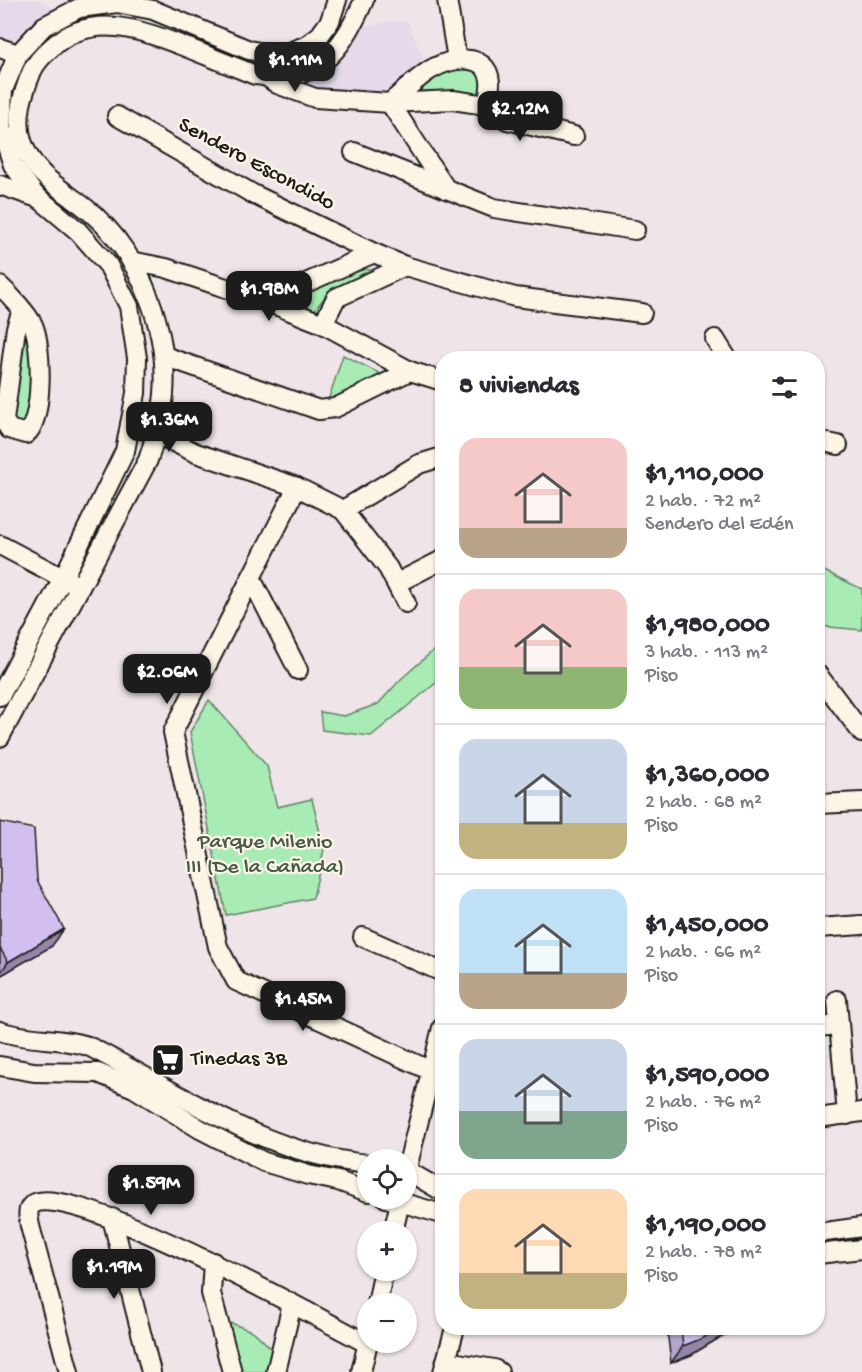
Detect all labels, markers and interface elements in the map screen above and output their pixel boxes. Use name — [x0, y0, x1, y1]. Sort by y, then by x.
pin: $1.11M — [246, 42, 344, 93]
text: $1.11M — [268, 50, 322, 73]
pin: $2.12M — [471, 91, 569, 142]
text: $2.12M — [492, 99, 548, 122]
street label: Sendero Escondido — [173, 113, 339, 217]
pin: $1.98M — [220, 271, 318, 322]
text: $1.98M — [240, 279, 298, 302]
icon: filters — [768, 371, 801, 404]
text: 8 viviendas — [459, 372, 579, 403]
pin: $1.36M — [120, 402, 218, 453]
text: $1.36M — [140, 410, 198, 433]
text: $1,110,000 — [645, 460, 764, 491]
icon: home — [507, 462, 579, 534]
text: 2 hab. · 72 m² — [645, 491, 761, 514]
text: Sendero del Edén — [645, 514, 794, 537]
text: $1,980,000 — [645, 611, 770, 642]
icon: home — [507, 613, 579, 685]
text: 3 hab. · 113 m² — [645, 642, 768, 665]
pin: $2.06M — [118, 654, 216, 705]
text: $2.06M — [137, 662, 197, 685]
text: Piso — [645, 665, 678, 688]
text: $1,360,000 — [645, 761, 769, 792]
icon: home — [507, 763, 579, 835]
text: 2 hab. · 68 m² — [645, 792, 762, 815]
text: Piso — [645, 815, 678, 838]
park label: Parque Milenio III (De la Cañada) — [186, 830, 344, 881]
text: $1,450,000 — [645, 911, 769, 942]
icon: home — [507, 913, 579, 985]
text: 2 hab. · 66 m² — [645, 942, 761, 965]
text: Piso — [645, 965, 678, 988]
pin: $1.45M — [254, 981, 352, 1032]
text: $1.45M — [274, 989, 332, 1012]
supermarket icon: Tinedas 3B — [150, 1042, 186, 1078]
place label: Tinedas 3B — [189, 1047, 288, 1073]
text: $1,590,000 — [645, 1061, 769, 1092]
icon: home — [507, 1063, 579, 1135]
text: 2 hab. · 76 m² — [645, 1092, 761, 1115]
text: Piso — [645, 1115, 678, 1138]
map controls — [357, 1149, 417, 1353]
button: locate — [357, 1149, 417, 1209]
pin: $1.59M — [102, 1165, 200, 1216]
text: $1.59M — [122, 1173, 180, 1196]
text: $1,190,000 — [645, 1211, 766, 1242]
icon: home — [507, 1213, 579, 1285]
button: + — [357, 1221, 417, 1281]
text: 2 hab. · 78 m² — [645, 1242, 762, 1265]
pin: $1.19M — [65, 1249, 163, 1300]
text: $1.19M — [86, 1257, 142, 1280]
text: Piso — [645, 1265, 678, 1288]
button: − — [357, 1293, 417, 1353]

